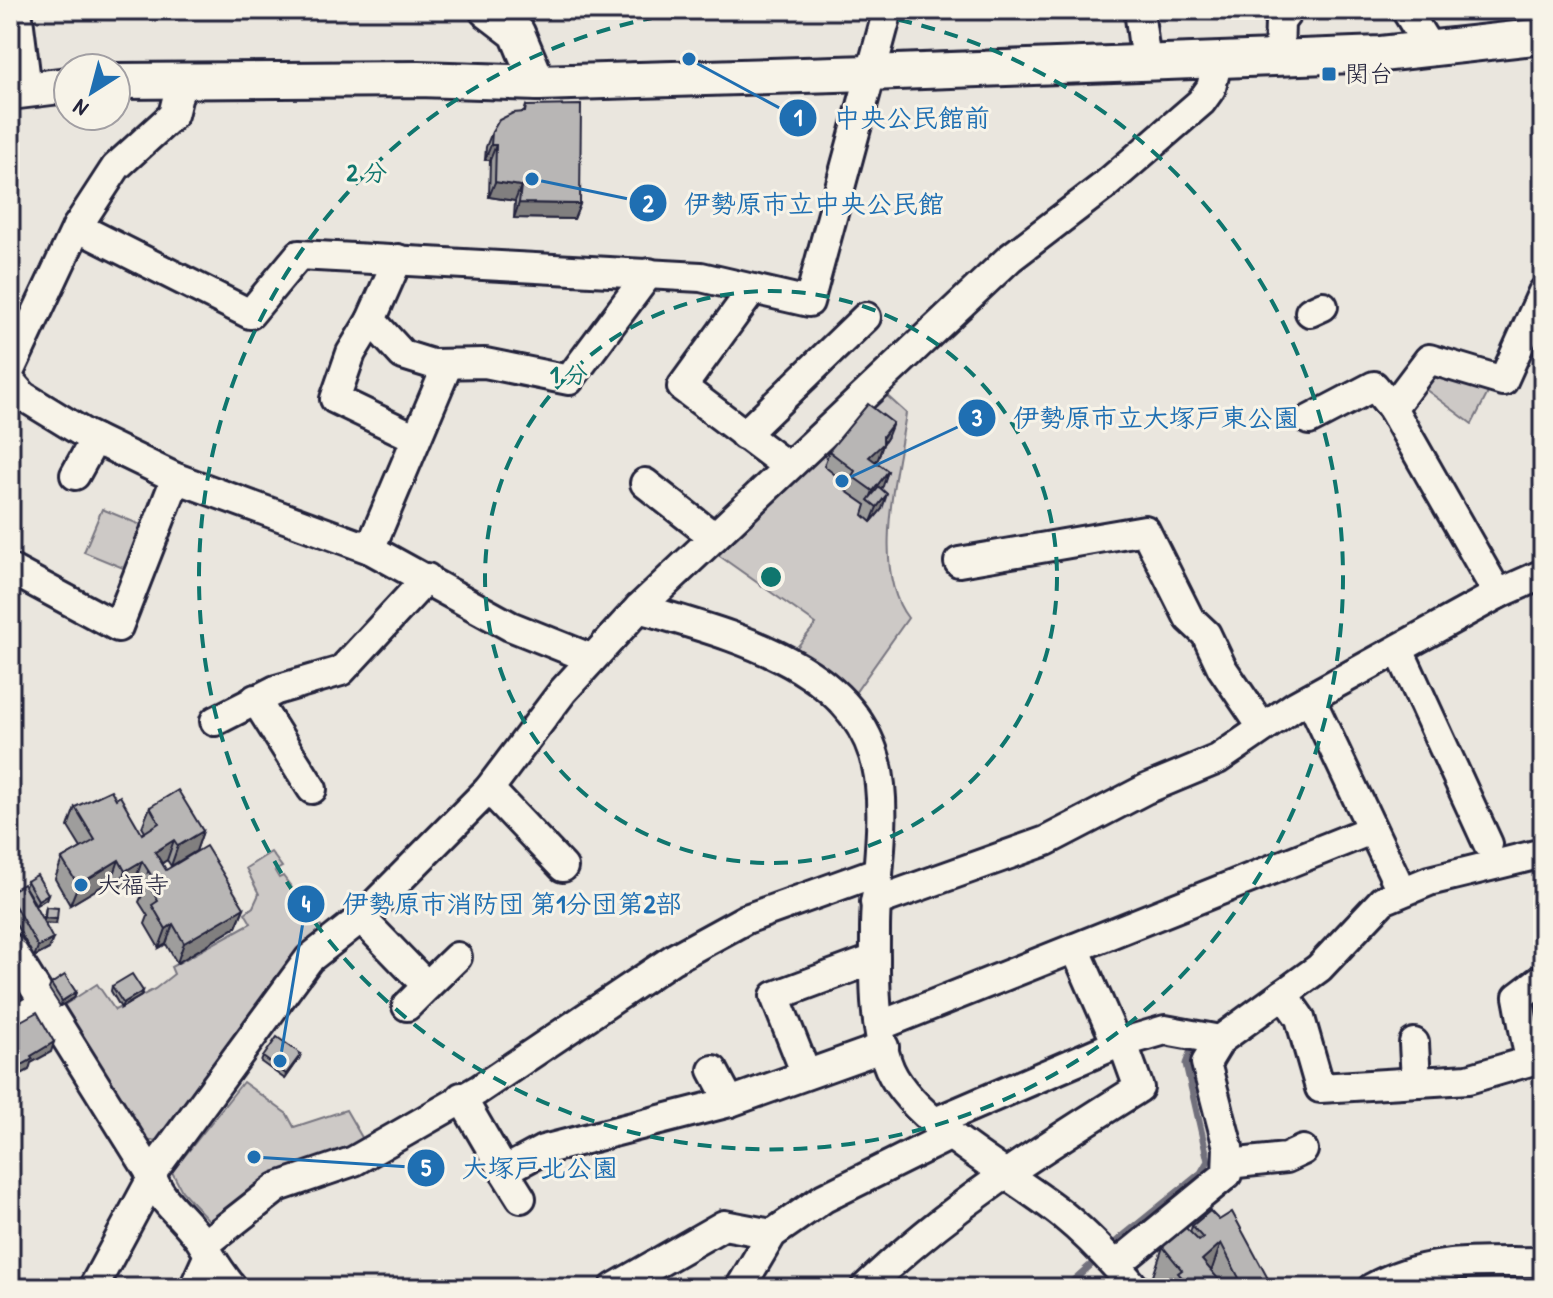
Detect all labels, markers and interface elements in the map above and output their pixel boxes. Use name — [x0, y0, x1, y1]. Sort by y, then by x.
north arrow — [52, 52, 132, 132]
place label: 関台 — [1345, 57, 1393, 89]
marker: 関台 — [1320, 65, 1338, 83]
text: N — [66, 92, 94, 124]
callout: 中央公民館前 — [778, 93, 1006, 143]
text: 中央公民館前 — [834, 100, 990, 135]
text: 1 — [794, 101, 803, 133]
text: 2 分 — [347, 156, 387, 188]
callout: 伊勢原市立中央公民館 — [628, 178, 960, 228]
text: 伊勢原市立中央公民館 — [684, 186, 944, 221]
text: 2 — [642, 187, 654, 219]
text: 1 分 — [550, 358, 588, 390]
callout: 伊勢原市立大塚戸東公園 — [957, 393, 1315, 443]
text: 伊勢原市立大塚戸東公園 — [1013, 400, 1299, 435]
text: 3 — [972, 401, 983, 433]
centre of rings — [757, 563, 785, 591]
place label: 大福寺 — [97, 868, 169, 900]
marker: 大福寺 — [72, 876, 90, 894]
callout: 伊勢原市消防団 第1分団第2部 — [286, 879, 698, 929]
text: 伊勢原市消防団 第1分団第2部 — [342, 886, 682, 921]
text: 4 — [302, 887, 311, 919]
callout: 大塚戸北公園 — [406, 1143, 634, 1193]
text: 大塚戸北公園 — [462, 1150, 618, 1185]
text: 5 — [421, 1151, 432, 1183]

